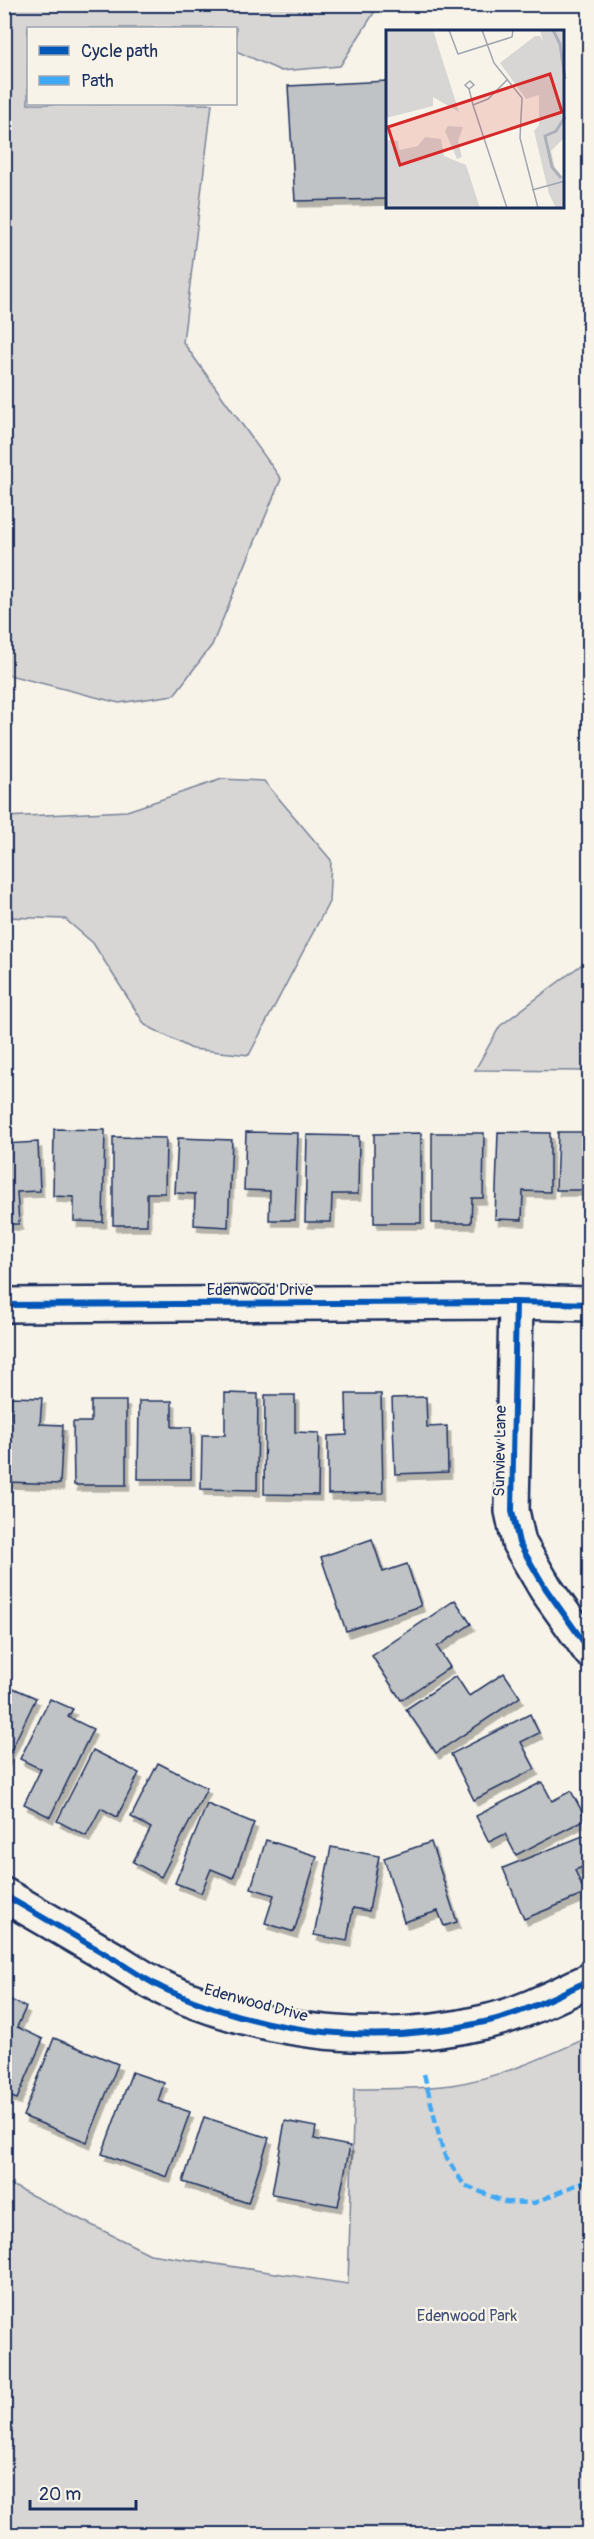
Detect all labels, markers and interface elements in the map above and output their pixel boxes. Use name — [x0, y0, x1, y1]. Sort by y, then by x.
legend — [27, 27, 237, 105]
inset map — [386, 30, 564, 208]
text: Cycle path — [81, 40, 158, 63]
text: Path — [81, 70, 114, 93]
street label: Edenwood Drive — [207, 1280, 313, 1300]
street label: Sunview Lane — [489, 1405, 511, 1497]
street label: Edenwood Drive — [202, 1980, 310, 2026]
park label: Edenwood Park — [417, 2306, 517, 2326]
scale bar — [30, 2473, 136, 2511]
text: 20 m — [39, 2483, 81, 2506]

